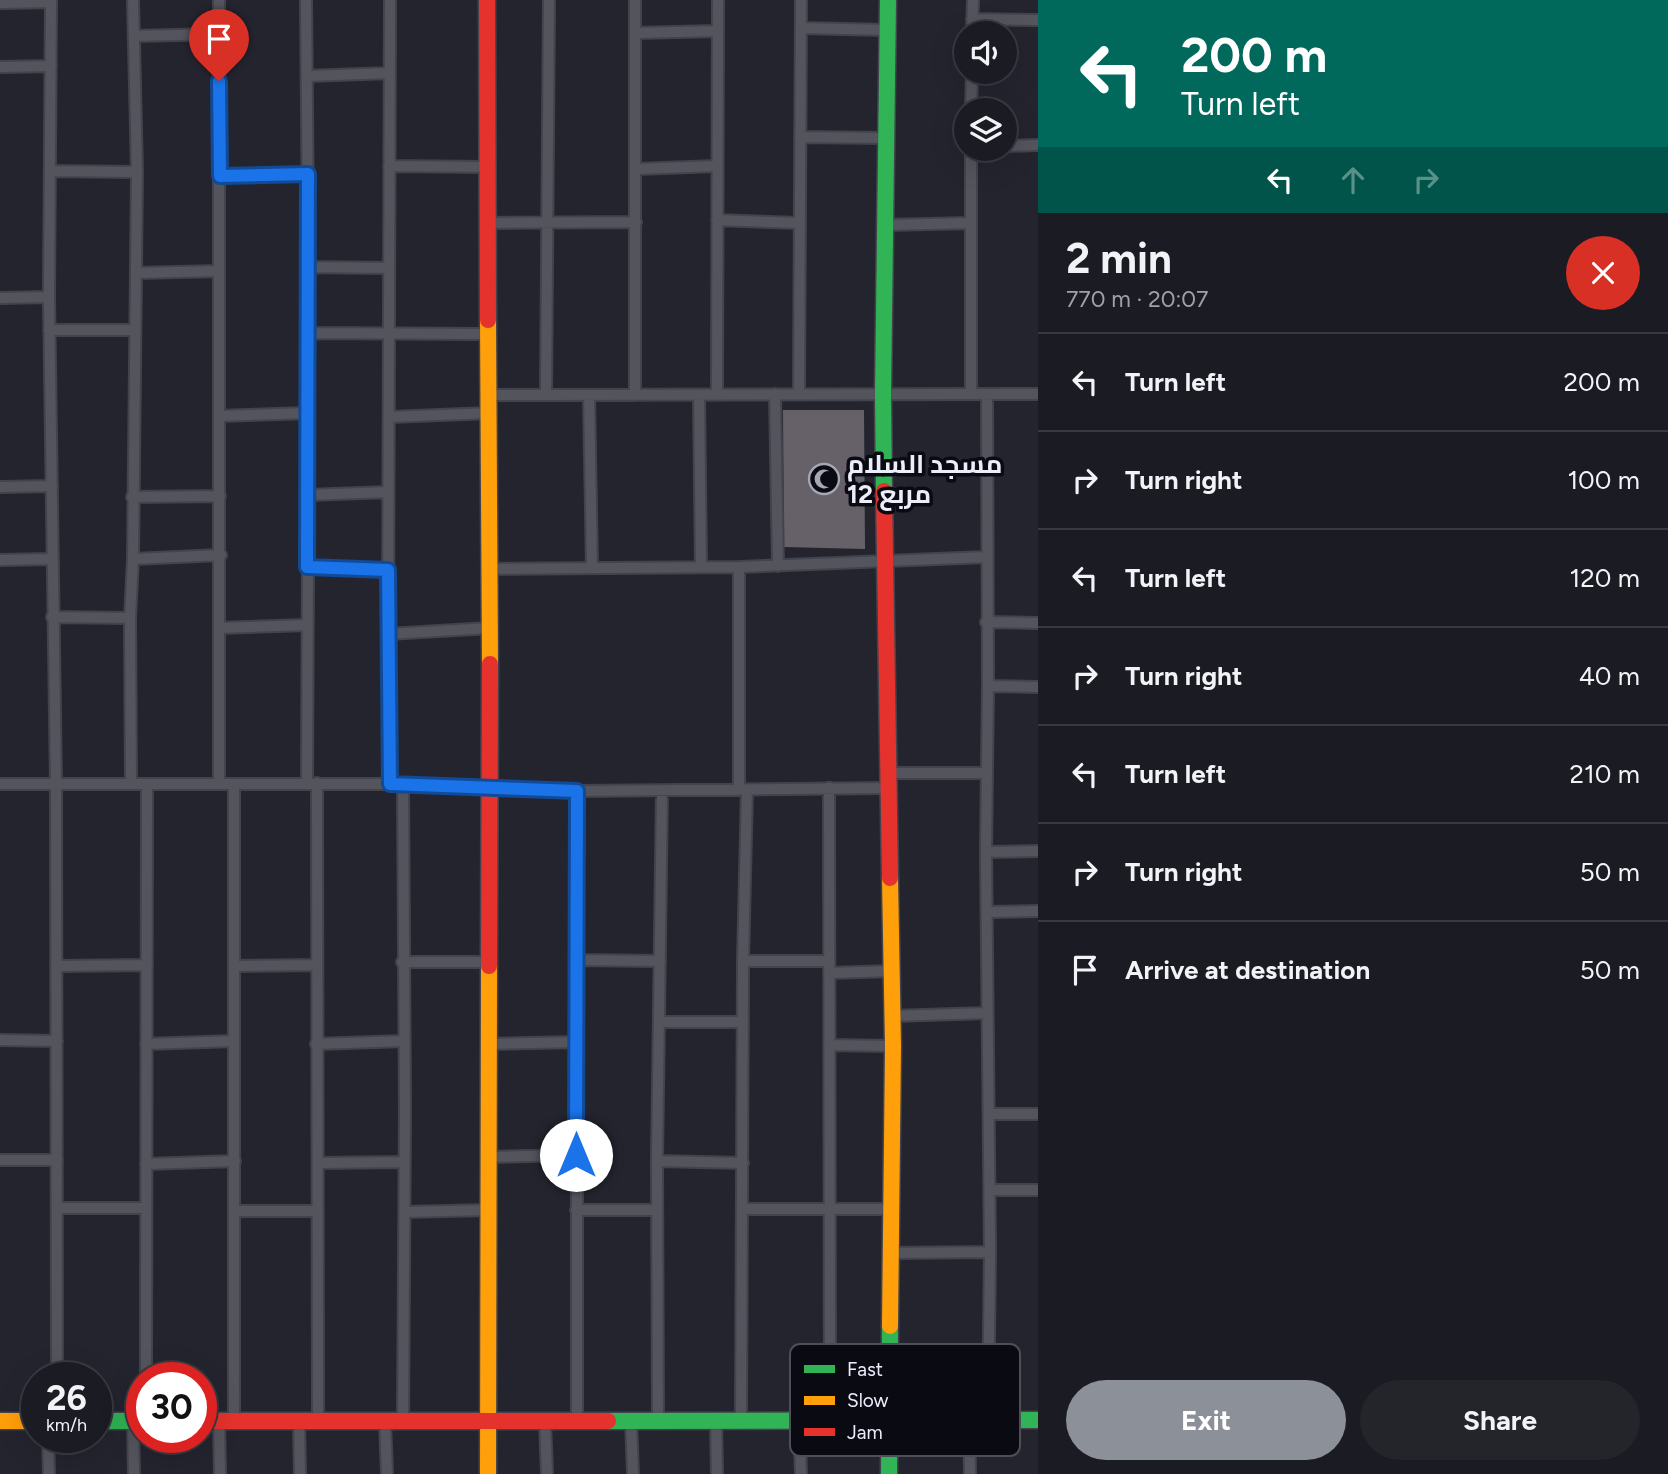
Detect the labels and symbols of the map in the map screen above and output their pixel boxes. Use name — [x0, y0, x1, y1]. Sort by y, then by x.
pin — [189, 9, 249, 81]
place label: مسجد السلام مربع 12 — [847, 448, 1003, 511]
mosque icon: مسجد السلام مربع 12 — [807, 462, 841, 496]
position arrow — [539, 1118, 613, 1192]
legend — [790, 1344, 1020, 1456]
text: Fast — [847, 1358, 883, 1381]
speed limit sign: 30 — [126, 1362, 217, 1453]
text: Slow — [847, 1389, 889, 1412]
text: Jam — [847, 1421, 883, 1444]

